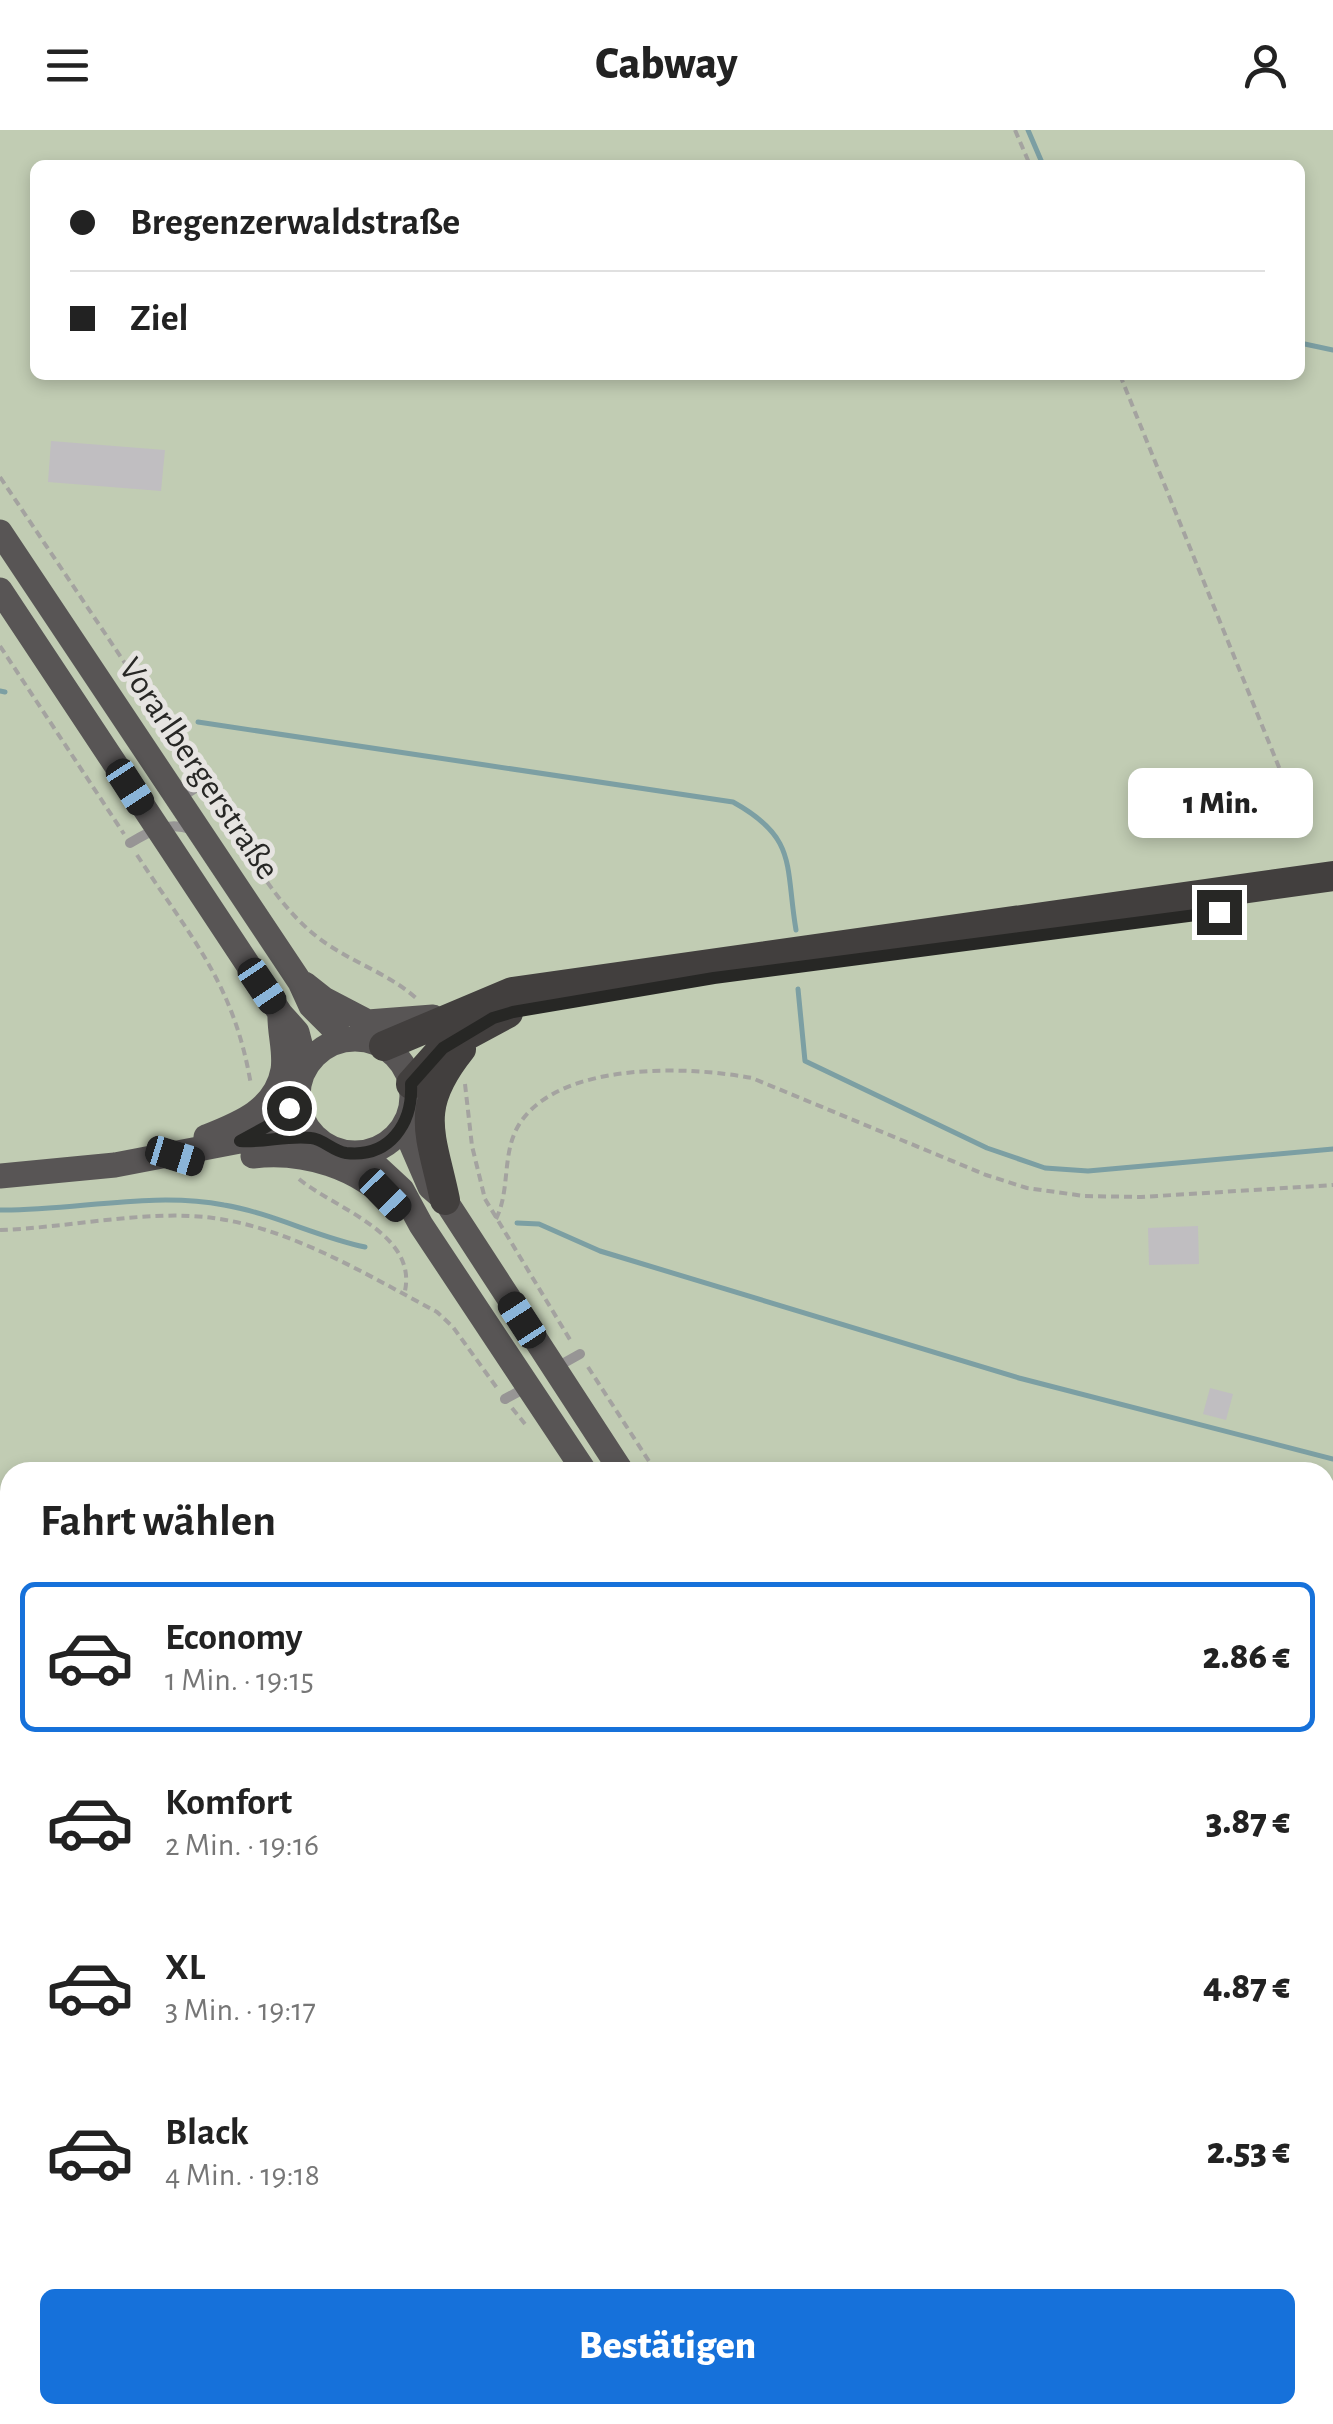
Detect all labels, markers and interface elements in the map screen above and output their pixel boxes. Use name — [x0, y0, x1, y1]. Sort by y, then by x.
icon: menu — [40, 38, 95, 93]
icon: person — [1238, 38, 1293, 93]
text: Cabway — [595, 42, 738, 87]
text: Bregenzerwaldstraße — [130, 204, 460, 242]
text: Ziel — [130, 300, 188, 338]
street label: Vorarlbergerstraße — [112, 652, 286, 886]
car — [101, 754, 159, 820]
callout: 1 Min. — [1126, 767, 1312, 837]
text: 1 Min. — [1183, 787, 1258, 819]
route end — [1197, 890, 1242, 935]
car — [233, 953, 291, 1019]
route start — [267, 1086, 312, 1131]
car — [142, 1133, 208, 1179]
car — [353, 1163, 417, 1227]
car — [493, 1287, 551, 1353]
text: Fahrt wählen — [40, 1499, 276, 1544]
icon: car — [45, 1612, 135, 1702]
text: Economy — [165, 1619, 303, 1657]
text: 2.86 € — [1203, 1638, 1290, 1676]
text: 1 Min. · 19:15 — [165, 1664, 314, 1696]
icon: car — [45, 1777, 135, 1867]
text: Komfort — [165, 1784, 292, 1822]
text: 3.87 € — [1206, 1803, 1290, 1841]
text: 2 Min. · 19:16 — [165, 1829, 319, 1861]
icon: car — [45, 1942, 135, 2032]
text: XL — [165, 1949, 205, 1987]
text: 4.87 € — [1203, 1968, 1290, 2006]
text: 3 Min. · 19:17 — [165, 1994, 316, 2026]
icon: car — [45, 2107, 135, 2197]
text: Black — [165, 2114, 249, 2152]
text: 2.53 € — [1207, 2133, 1290, 2171]
text: 4 Min. · 19:18 — [165, 2159, 320, 2191]
button: Bestätigen — [40, 2289, 1295, 2404]

